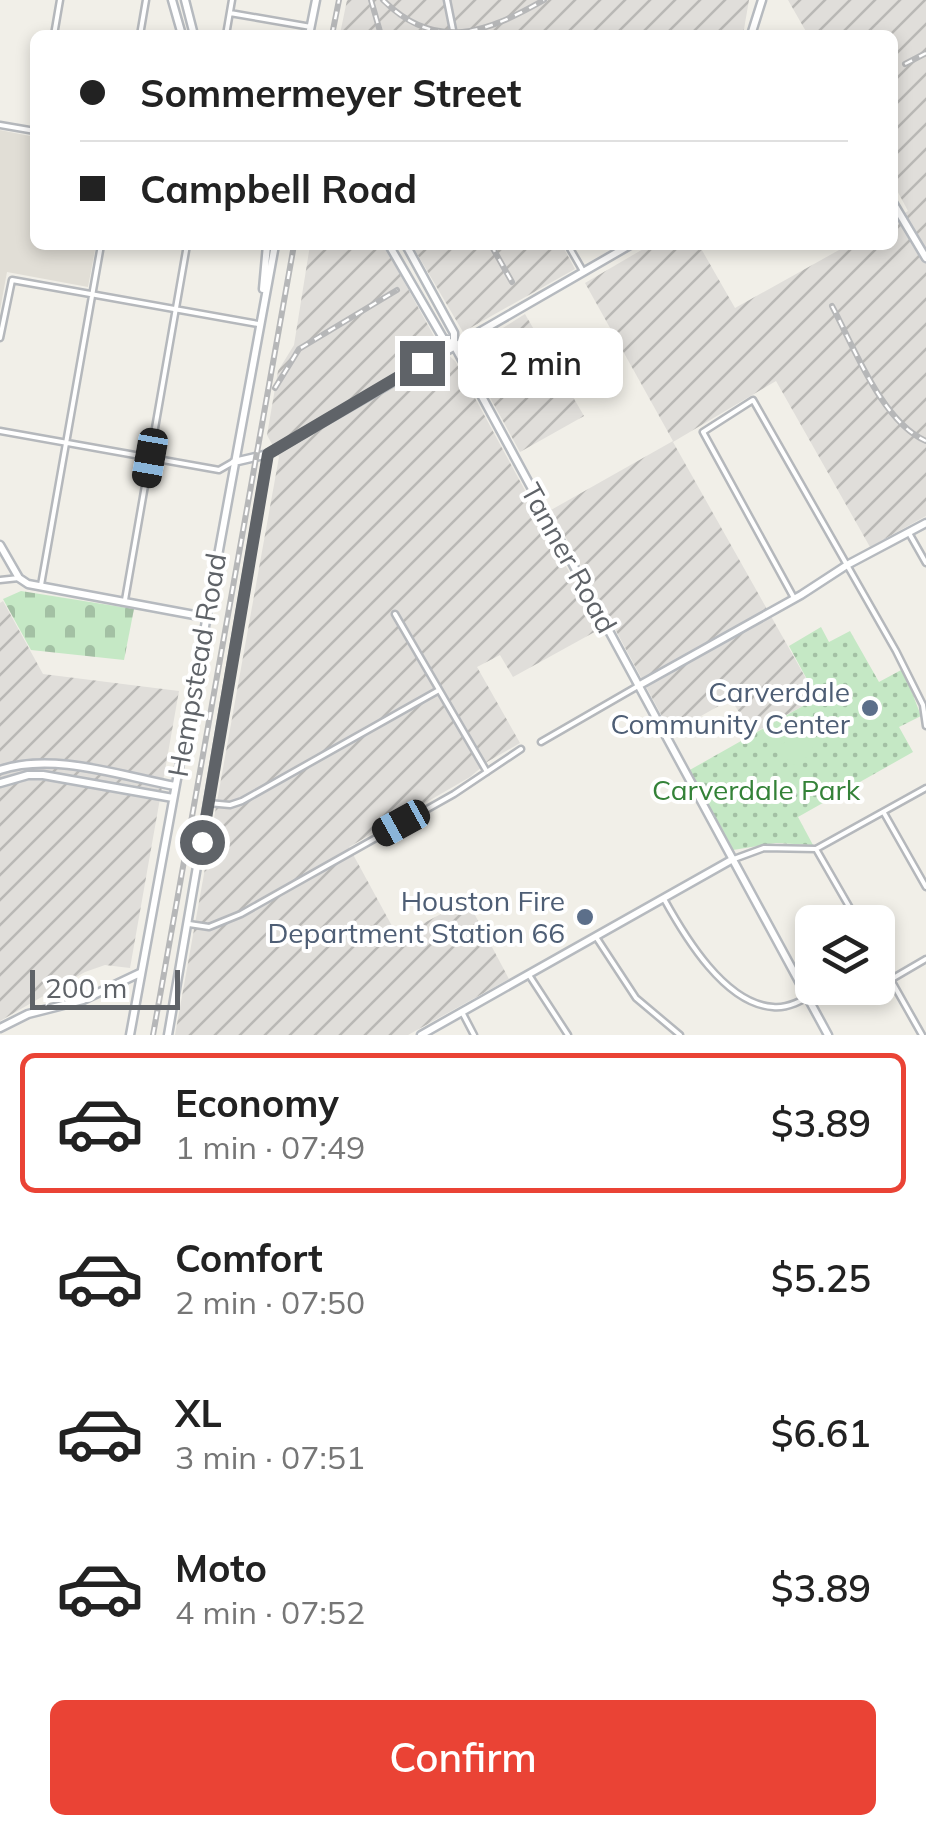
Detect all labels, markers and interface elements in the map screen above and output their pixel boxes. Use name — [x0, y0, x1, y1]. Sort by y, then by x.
text: Sommermeyer Street — [140, 69, 522, 117]
text: Campbell Road — [140, 165, 417, 213]
callout: 2 min — [457, 328, 622, 398]
route end — [400, 341, 445, 386]
text: 2 min — [499, 343, 582, 383]
car — [130, 426, 170, 490]
street label: Tanner Road — [514, 477, 625, 639]
street label: Hempstead Road — [160, 550, 233, 779]
place label: Carverdale Community Center — [610, 674, 851, 741]
marker: Carverdale Community Center — [859, 697, 881, 719]
park label: Carverdale Park — [652, 772, 861, 807]
car — [367, 795, 435, 851]
route start — [180, 820, 225, 865]
place label: Houston Fire Department Station 66 — [267, 883, 565, 950]
map controls — [795, 905, 895, 1005]
button: layers — [795, 905, 895, 1005]
marker: Houston Fire Department Station 66 — [574, 906, 596, 928]
scale bar — [30, 965, 180, 1010]
text: 200 m — [45, 970, 127, 1005]
icon: car — [55, 1078, 145, 1168]
text: Economy — [175, 1079, 339, 1127]
text: $3.89 — [771, 1099, 871, 1147]
text: 1 min · 07:49 — [175, 1127, 365, 1167]
icon: car — [55, 1233, 145, 1323]
text: Comfort — [175, 1234, 323, 1282]
text: $5.25 — [771, 1254, 871, 1302]
text: 2 min · 07:50 — [175, 1282, 365, 1322]
icon: car — [55, 1388, 145, 1478]
text: XL — [175, 1389, 222, 1437]
text: $6.61 — [771, 1409, 871, 1457]
text: 3 min · 07:51 — [175, 1437, 365, 1477]
icon: car — [55, 1543, 145, 1633]
text: Moto — [175, 1544, 267, 1592]
text: $3.89 — [771, 1564, 871, 1612]
text: 4 min · 07:52 — [175, 1592, 365, 1632]
button: Confirm — [50, 1700, 876, 1815]

